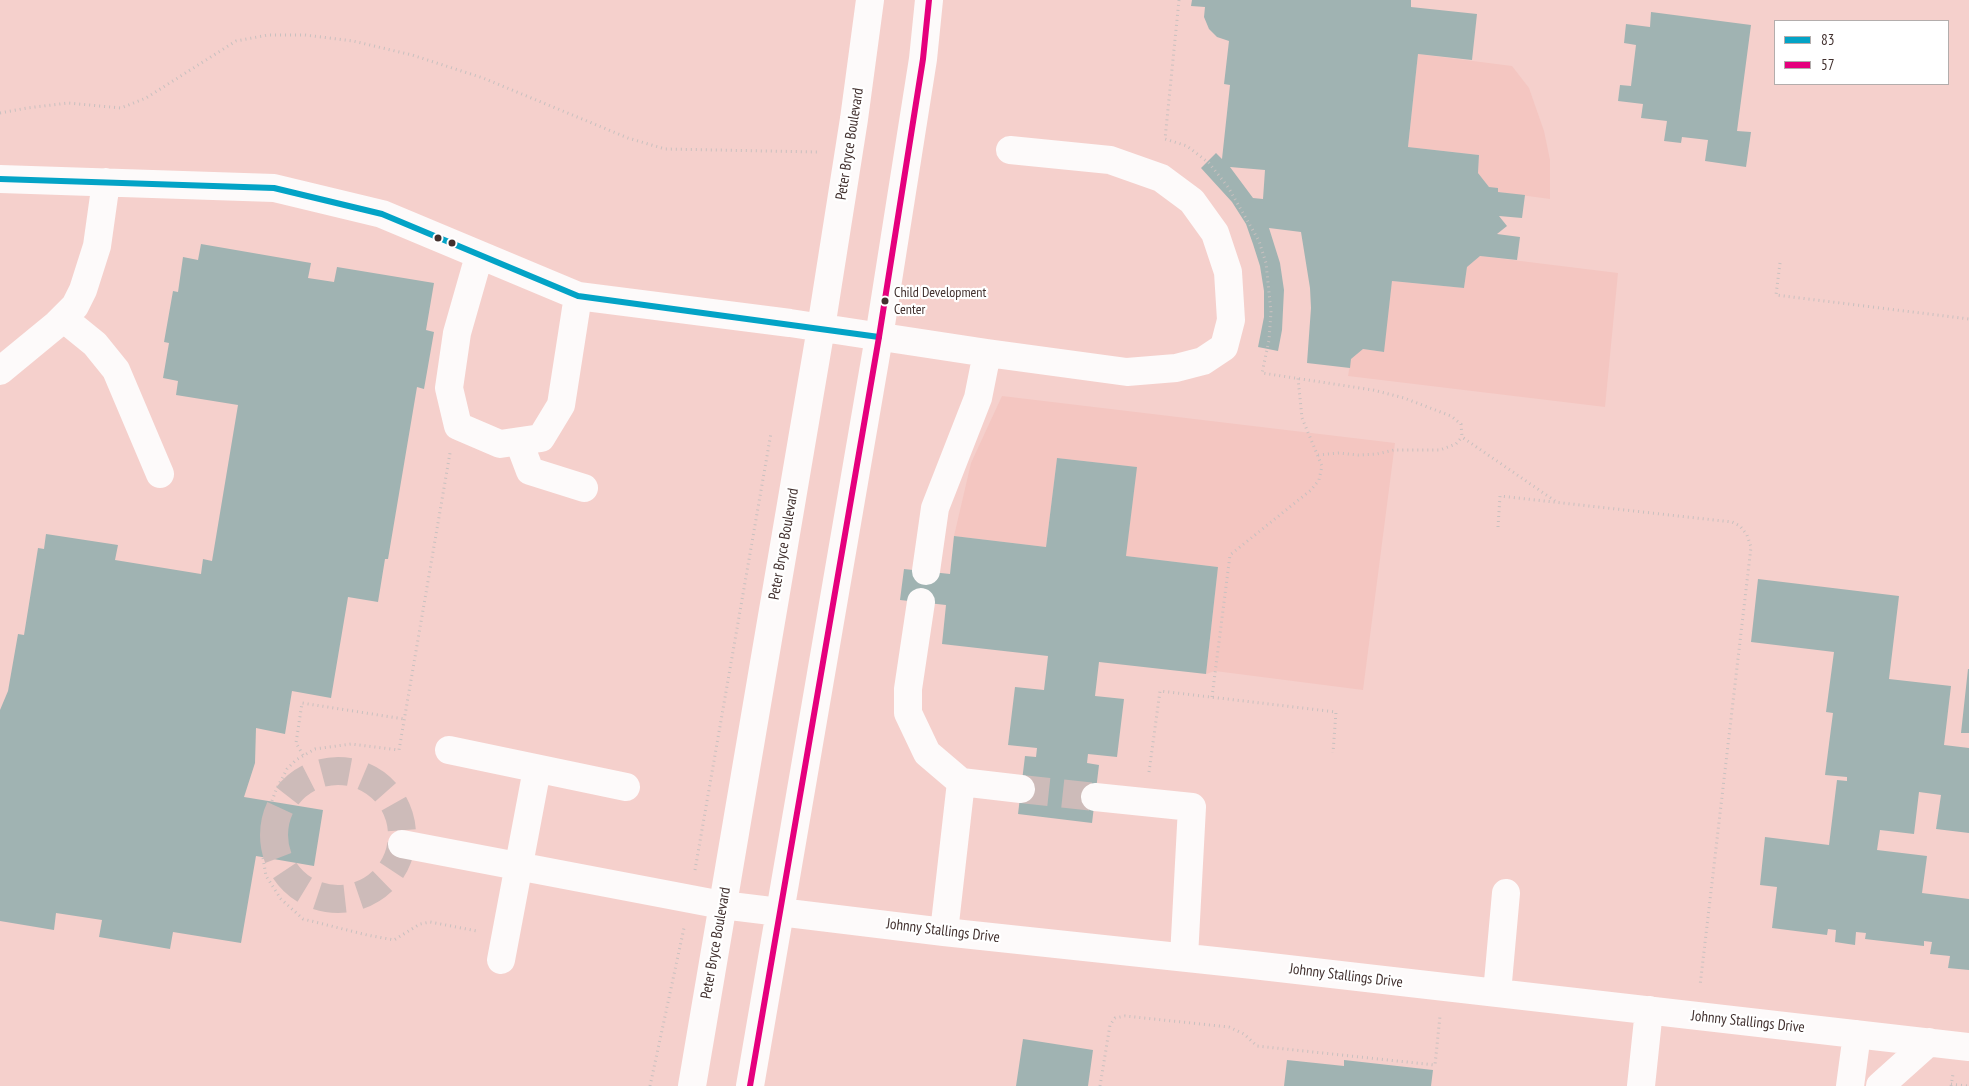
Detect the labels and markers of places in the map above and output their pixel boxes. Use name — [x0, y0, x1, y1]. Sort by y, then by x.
unlabelled marker — [433, 233, 443, 243]
unlabelled marker — [447, 238, 457, 248]
place label: Child Development Center — [894, 285, 986, 318]
marker: Child Development Center — [880, 296, 890, 306]

